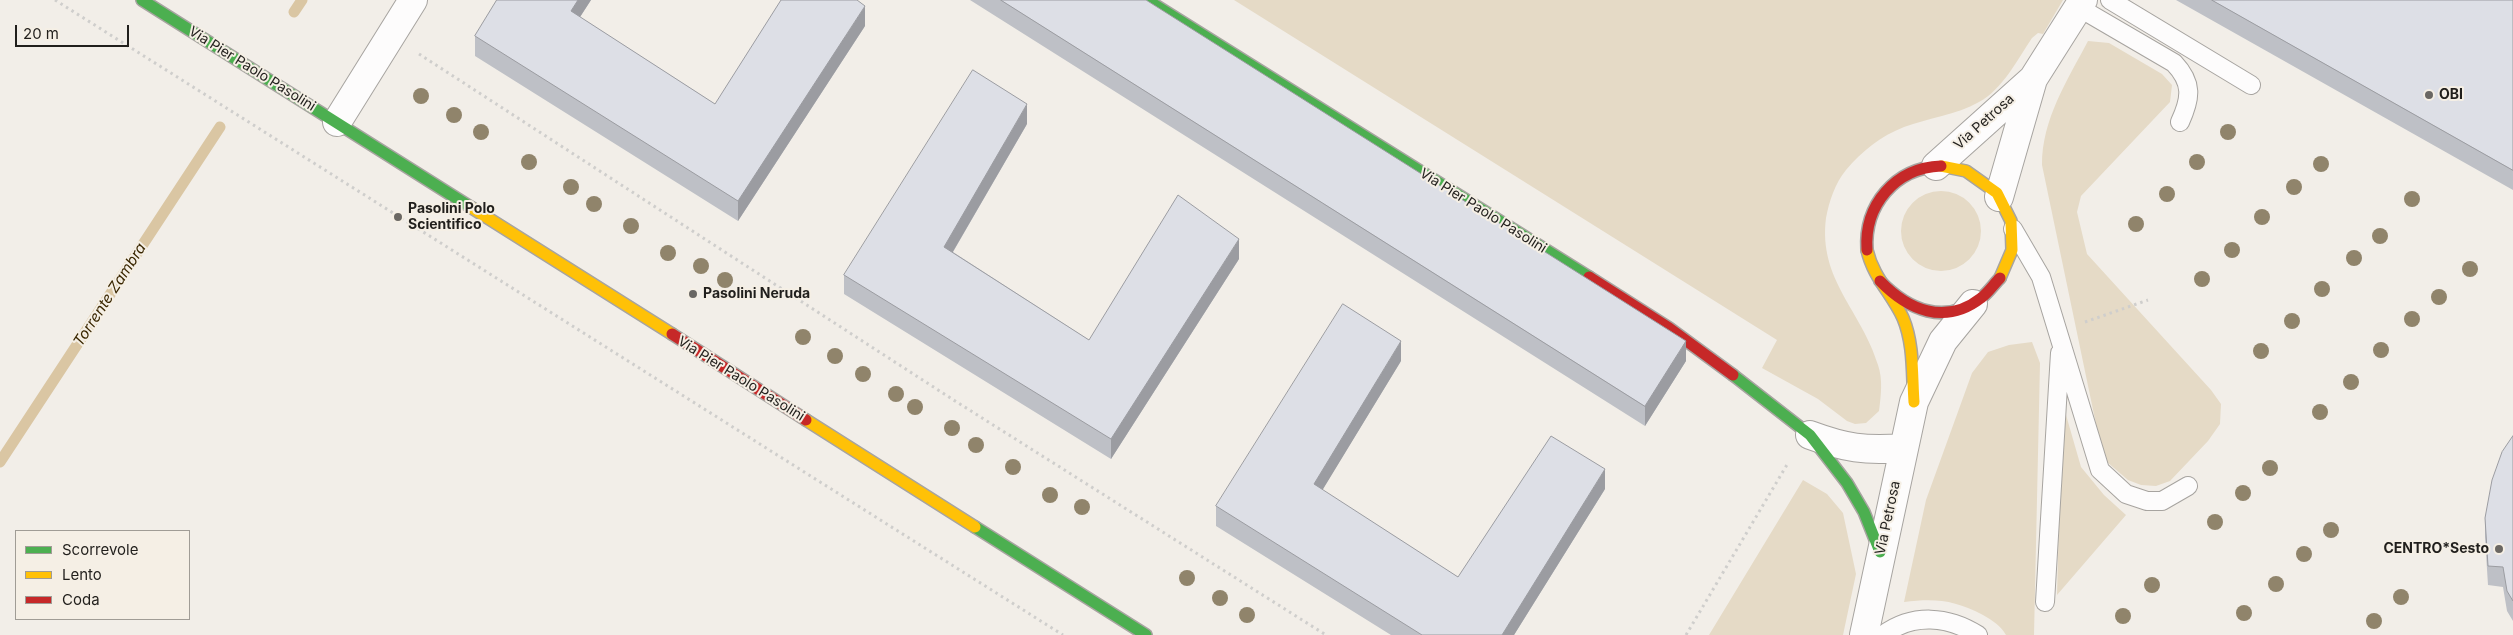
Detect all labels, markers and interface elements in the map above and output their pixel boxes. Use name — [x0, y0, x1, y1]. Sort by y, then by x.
scale bar — [18, 15, 131, 47]
street label: Via Pier Paolo Pasolini — [185, 23, 319, 115]
text: 20 m — [23, 24, 59, 43]
place label: OBI — [2439, 87, 2463, 103]
marker: OBI — [2423, 89, 2435, 101]
street label: Via Petrosa — [1950, 91, 2018, 153]
street label: Via Pier Paolo Pasolini — [1416, 165, 1550, 257]
place label: Pasolini Polo Scientifico — [408, 201, 495, 233]
marker: Pasolini Polo Scientifico — [392, 211, 404, 223]
water label: Torrente Zambra — [70, 240, 150, 350]
place label: Pasolini Neruda — [703, 286, 810, 302]
marker: Pasolini Neruda — [687, 288, 699, 300]
street label: Via Pier Paolo Pasolini — [674, 333, 808, 425]
street label: Via Petrosa — [1872, 480, 1904, 556]
legend — [15, 530, 190, 620]
text: Scorrevole — [62, 540, 138, 559]
place label: CENTRO*Sesto — [2383, 541, 2489, 557]
marker: CENTRO*Sesto — [2493, 543, 2505, 555]
text: Lento — [62, 565, 102, 584]
text: Coda — [62, 590, 100, 609]

